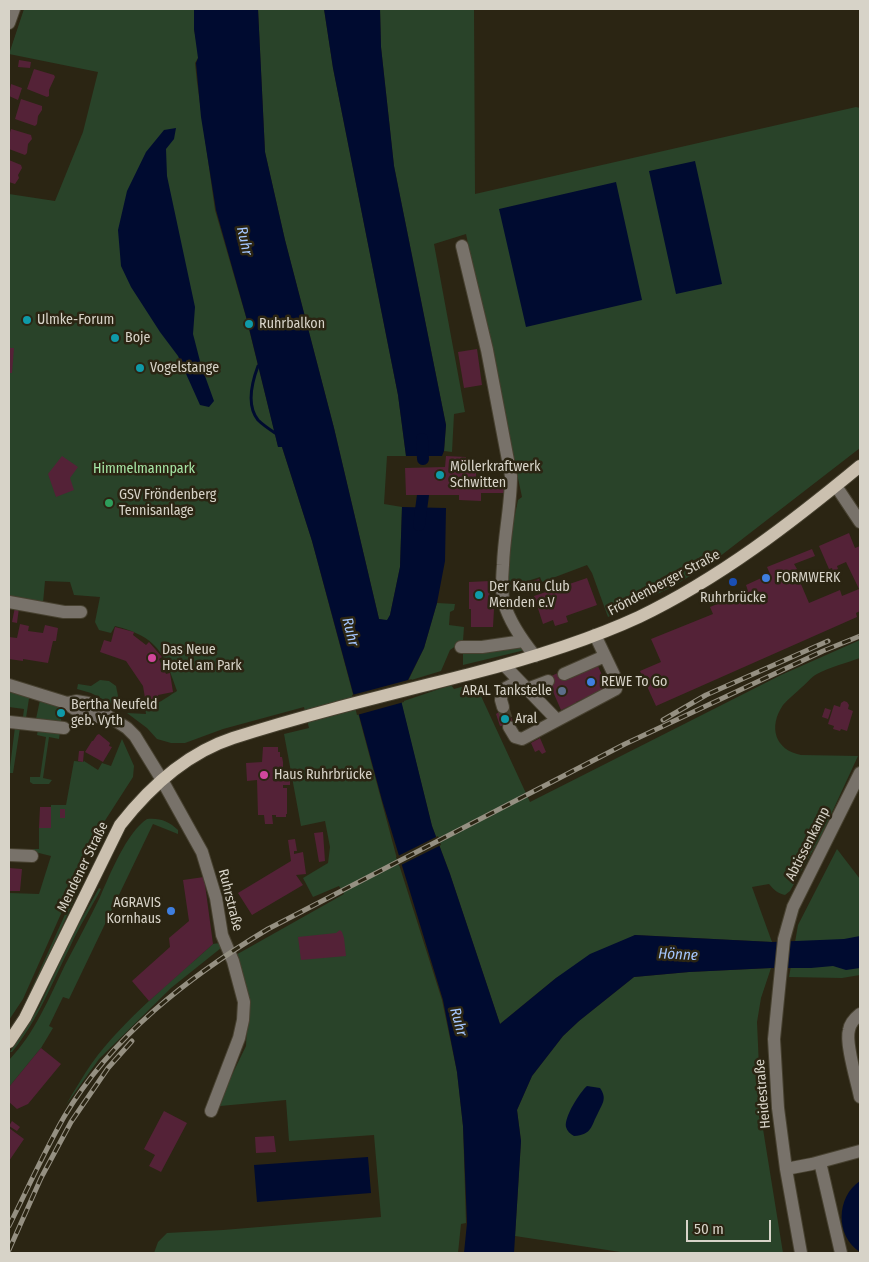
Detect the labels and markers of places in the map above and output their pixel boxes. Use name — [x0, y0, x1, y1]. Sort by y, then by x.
place label: Ulmke-Forum — [37, 312, 114, 328]
marker: Ulmke-Forum — [21, 314, 33, 326]
place label: Ruhrbalkon — [259, 316, 325, 332]
marker: Ruhrbalkon — [243, 318, 255, 330]
place label: Boje — [125, 330, 150, 346]
marker: Boje — [109, 332, 121, 344]
place label: Vogelstange — [150, 360, 219, 376]
marker: Vogelstange — [134, 362, 146, 374]
place label: Möllerkraftwerk Schwitten — [450, 459, 541, 492]
marker: Möllerkraftwerk Schwitten — [434, 469, 446, 481]
place label: GSV Fröndenberg Tennisanlage — [119, 487, 216, 520]
marker: GSV Fröndenberg Tennisanlage — [103, 497, 115, 509]
place label: FORMWERK — [776, 570, 840, 586]
marker: FORMWERK — [760, 572, 772, 584]
marker: Ruhrbrücke — [727, 576, 739, 588]
place label: Der Kanu Club Menden e.V — [489, 579, 570, 612]
marker: Der Kanu Club Menden e.V — [473, 589, 485, 601]
place label: Ruhrbrücke — [700, 590, 766, 606]
place label: Das Neue Hotel am Park — [162, 642, 242, 674]
marker: Das Neue Hotel am Park — [146, 652, 158, 664]
place label: REWE To Go — [601, 674, 667, 690]
marker: REWE To Go — [585, 676, 597, 688]
place label: ARAL Tankstelle — [462, 683, 552, 699]
marker: ARAL Tankstelle — [556, 685, 568, 697]
place label: Bertha Neufeld geb. Vyth — [71, 697, 157, 730]
marker: Bertha Neufeld geb. Vyth — [55, 707, 67, 719]
place label: Aral — [515, 711, 537, 727]
marker: Aral — [499, 713, 511, 725]
place label: Haus Ruhrbrücke — [274, 767, 372, 783]
marker: Haus Ruhrbrücke — [258, 769, 270, 781]
place label: AGRAVIS Kornhaus — [107, 895, 161, 928]
marker: AGRAVIS Kornhaus — [165, 905, 177, 917]

